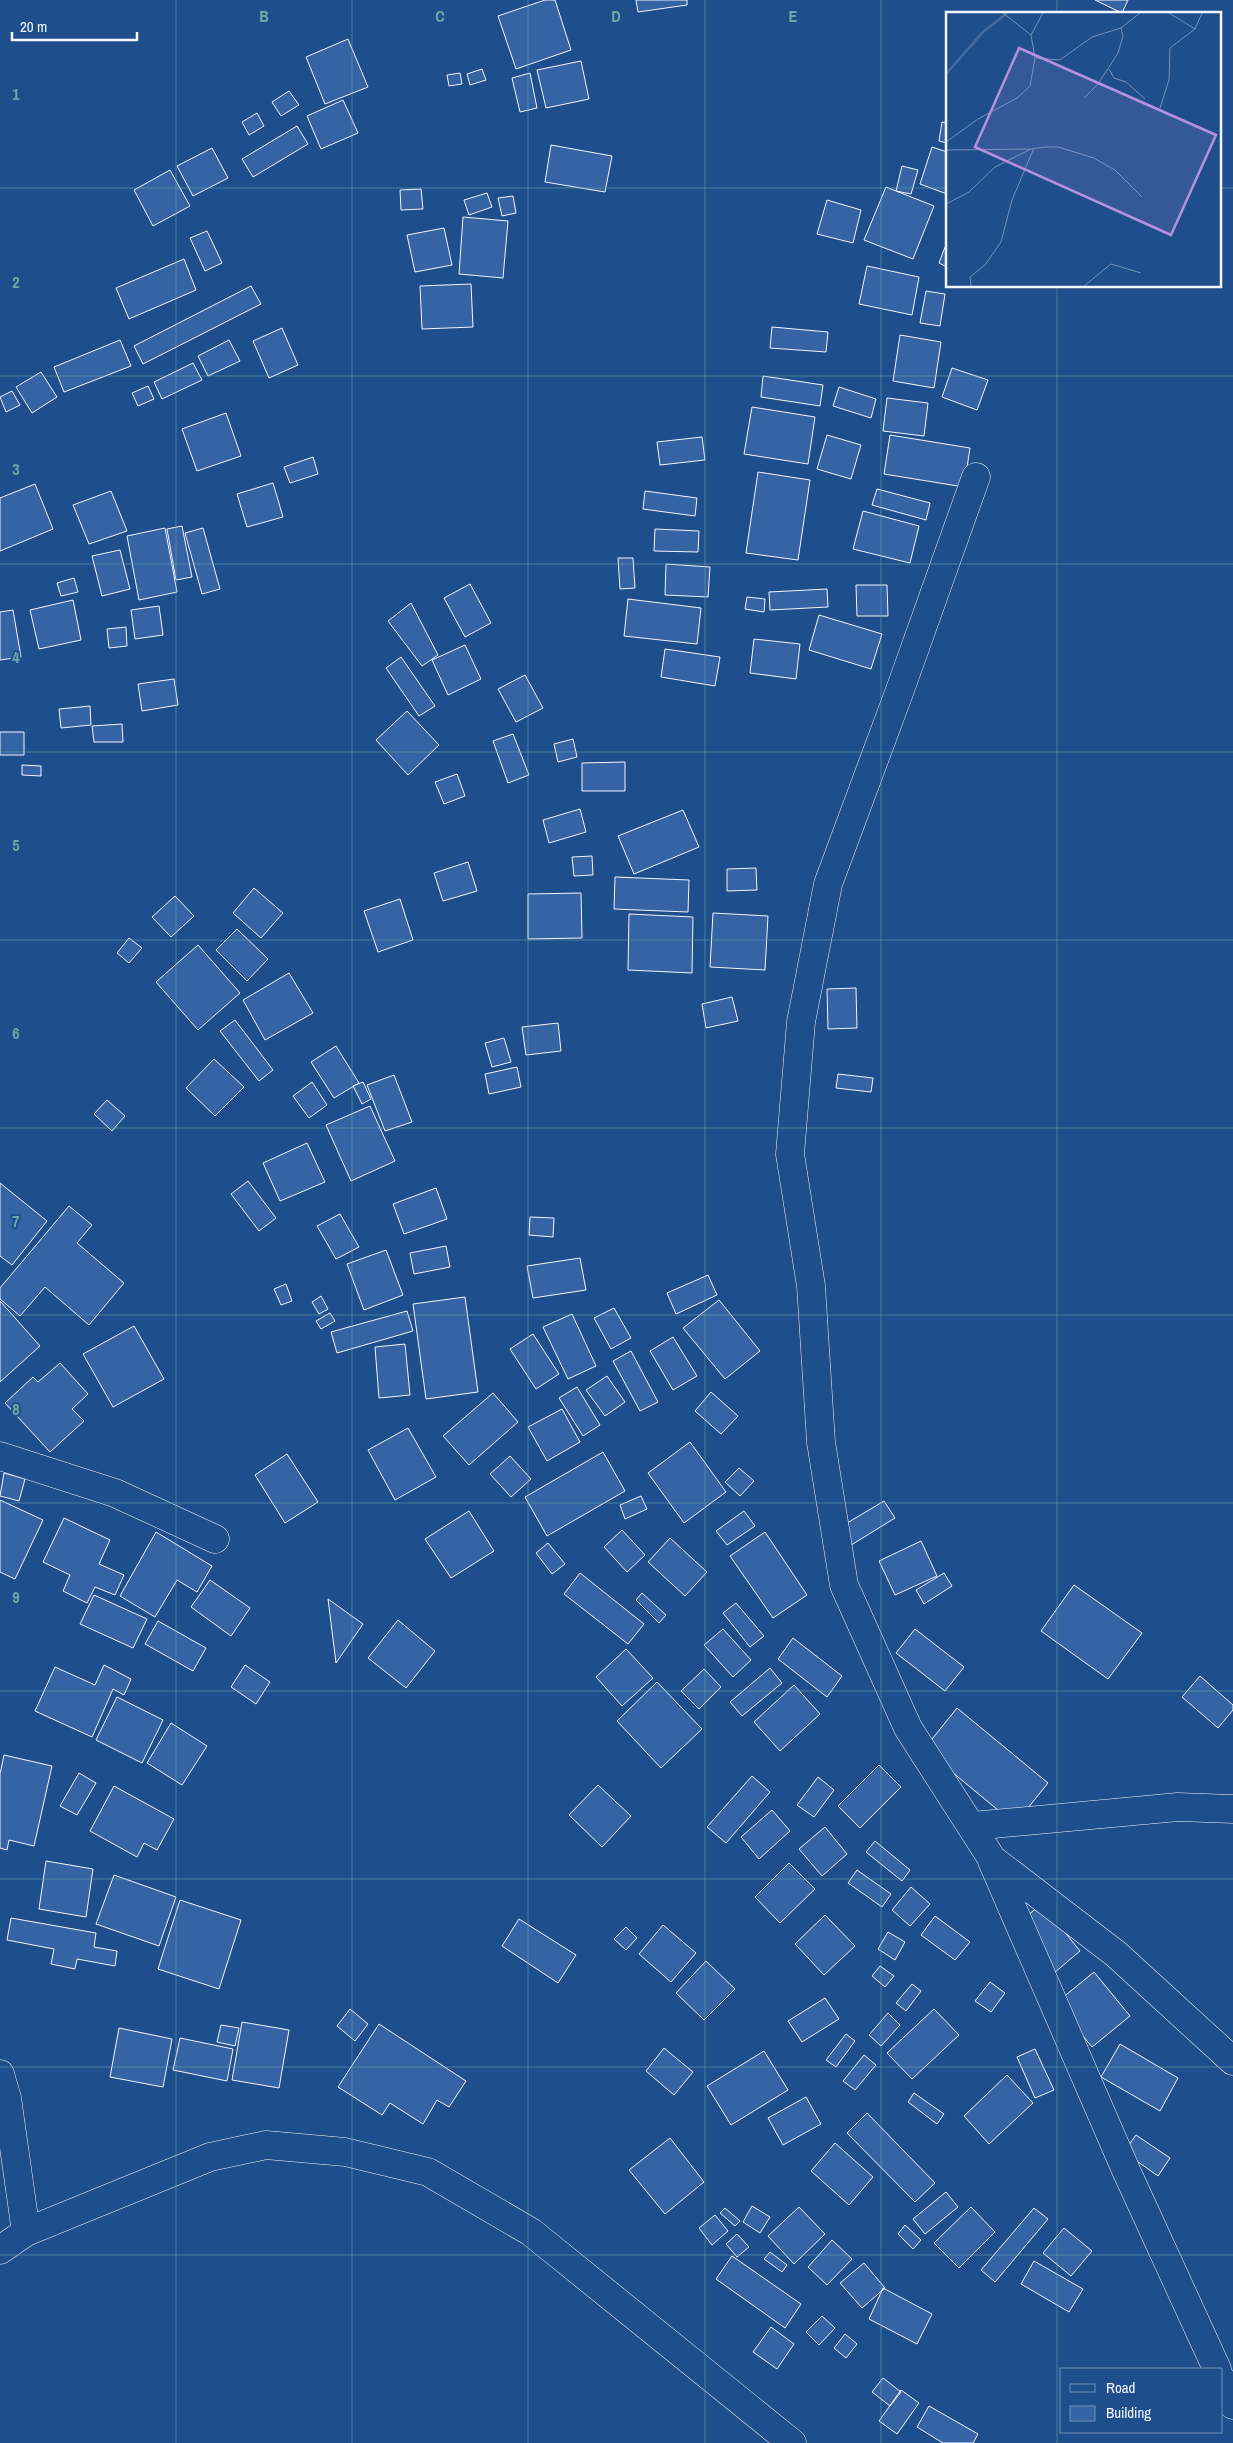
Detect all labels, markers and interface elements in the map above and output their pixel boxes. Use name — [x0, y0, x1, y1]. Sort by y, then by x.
text: B — [259, 5, 269, 27]
text: C — [435, 5, 445, 27]
text: D — [611, 5, 621, 27]
text: E — [789, 5, 798, 27]
scale bar — [12, 10, 138, 42]
inset map — [946, 12, 1220, 288]
text: 20 m — [20, 16, 47, 37]
text: 1 — [12, 83, 20, 105]
text: 2 — [12, 271, 20, 293]
text: 3 — [12, 458, 20, 480]
text: 4 — [12, 646, 20, 668]
text: 5 — [12, 834, 20, 856]
text: 6 — [12, 1022, 20, 1044]
text: 7 — [12, 1210, 20, 1232]
text: 8 — [12, 1398, 20, 1420]
text: 9 — [12, 1586, 20, 1608]
legend — [1060, 2368, 1223, 2433]
text: Road — [1106, 2377, 1135, 2398]
text: Building — [1106, 2402, 1151, 2423]

